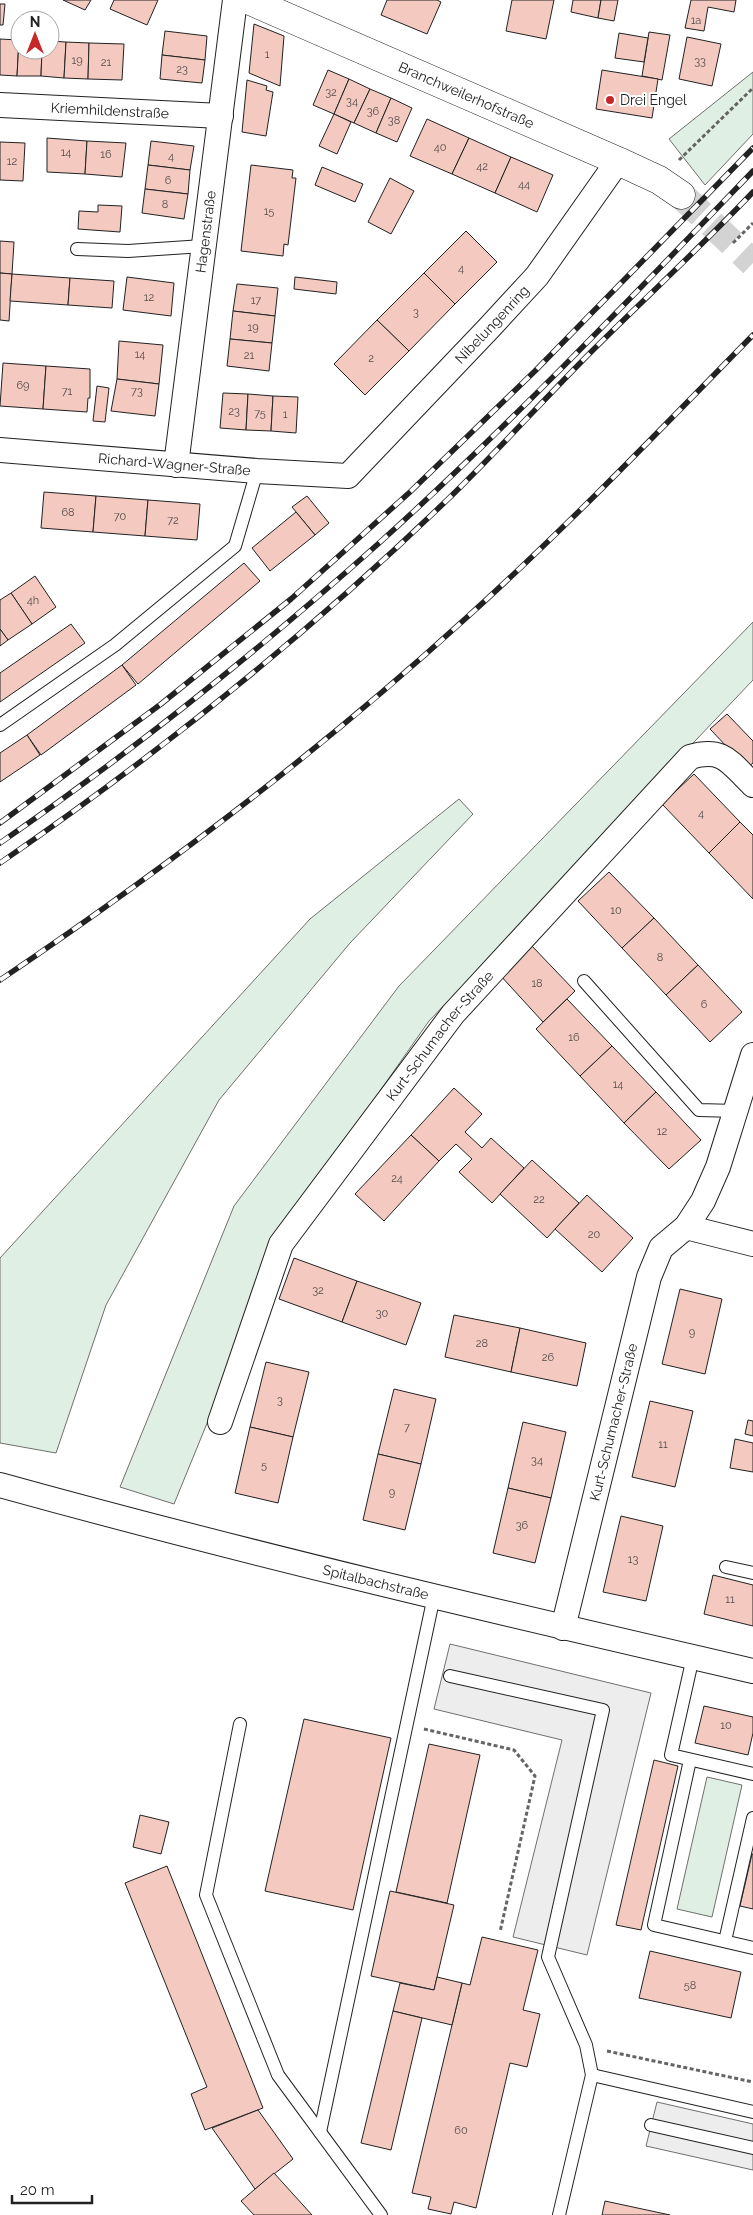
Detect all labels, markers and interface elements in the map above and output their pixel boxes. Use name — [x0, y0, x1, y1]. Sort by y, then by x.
north arrow — [10, 10, 60, 60]
text: N — [30, 14, 40, 30]
house number: 1a — [691, 14, 701, 27]
house number: 1 — [265, 48, 270, 61]
house number: 19 — [71, 54, 83, 67]
house number: 33 — [694, 55, 706, 68]
house number: 21 — [101, 56, 112, 69]
street label: Branchweilerhofstraße — [396, 58, 536, 131]
house number: 23 — [176, 63, 188, 76]
house number: 32 — [325, 86, 337, 99]
place label: Drei Engel — [620, 92, 687, 108]
marker: Drei Engel — [604, 94, 616, 106]
house number: 34 — [346, 95, 358, 108]
street label: Kriemhildenstraße — [50, 100, 169, 121]
house number: 36 — [367, 105, 380, 118]
house number: 38 — [388, 114, 400, 127]
house number: 40 — [434, 141, 447, 154]
house number: 14 — [61, 146, 71, 159]
house number: 16 — [100, 148, 112, 161]
house number: 4 — [168, 150, 174, 163]
house number: 12 — [7, 155, 17, 168]
house number: 42 — [476, 160, 488, 173]
house number: 6 — [165, 174, 172, 187]
house number: 44 — [518, 178, 530, 191]
street label: Hagenstraße — [192, 190, 219, 274]
house number: 8 — [162, 198, 168, 211]
house number: 15 — [264, 205, 274, 218]
house number: 4 — [458, 262, 464, 275]
street label: Nibelungenring — [452, 282, 532, 367]
house number: 12 — [144, 291, 154, 304]
house number: 17 — [251, 294, 261, 307]
house number: 3 — [413, 306, 419, 319]
house number: 19 — [247, 321, 259, 334]
house number: 14 — [135, 348, 145, 361]
house number: 21 — [244, 349, 255, 362]
house number: 2 — [368, 352, 374, 365]
house number: 69 — [16, 379, 30, 392]
house number: 71 — [62, 385, 73, 398]
house number: 73 — [131, 385, 143, 398]
house number: 23 — [228, 405, 240, 418]
house number: 75 — [254, 407, 266, 420]
house number: 1 — [283, 408, 288, 421]
street label: Richard-Wagner-Straße — [98, 450, 251, 478]
house number: 68 — [61, 506, 75, 519]
house number: 70 — [114, 510, 127, 523]
house number: 72 — [167, 514, 179, 527]
house number: 4h — [27, 594, 39, 607]
house number: 4 — [698, 807, 704, 820]
house number: 10 — [610, 904, 622, 917]
house number: 8 — [657, 951, 663, 964]
street label: Kurt-Schumacher-Straße — [383, 968, 497, 1104]
house number: 18 — [531, 977, 543, 990]
house number: 6 — [701, 998, 708, 1011]
house number: 16 — [568, 1031, 580, 1044]
house number: 14 — [613, 1078, 623, 1091]
house number: 12 — [657, 1125, 667, 1138]
house number: 24 — [391, 1172, 403, 1185]
house number: 22 — [533, 1193, 545, 1206]
house number: 20 — [588, 1228, 600, 1241]
house number: 32 — [312, 1284, 324, 1297]
house number: 30 — [376, 1307, 389, 1320]
house number: 9 — [689, 1326, 695, 1339]
house number: 28 — [476, 1337, 488, 1350]
street label: Kurt-Schumacher-Straße — [586, 1342, 640, 1503]
house number: 26 — [542, 1351, 555, 1364]
house number: 3 — [277, 1394, 283, 1407]
house number: 7 — [404, 1421, 410, 1434]
house number: 11 — [658, 1438, 668, 1451]
house number: 34 — [531, 1454, 543, 1467]
house number: 5 — [261, 1459, 267, 1472]
house number: 9 — [389, 1486, 395, 1499]
house number: 36 — [516, 1519, 529, 1532]
house number: 13 — [628, 1553, 638, 1566]
street label: Spitalbachstraße — [321, 1561, 430, 1603]
house number: 11 — [725, 1593, 735, 1606]
house number: 10 — [720, 1719, 732, 1732]
house number: 58 — [684, 1979, 696, 1992]
house number: 60 — [454, 2124, 468, 2137]
scale bar — [12, 2172, 92, 2204]
text: 20 m — [20, 2181, 55, 2199]

